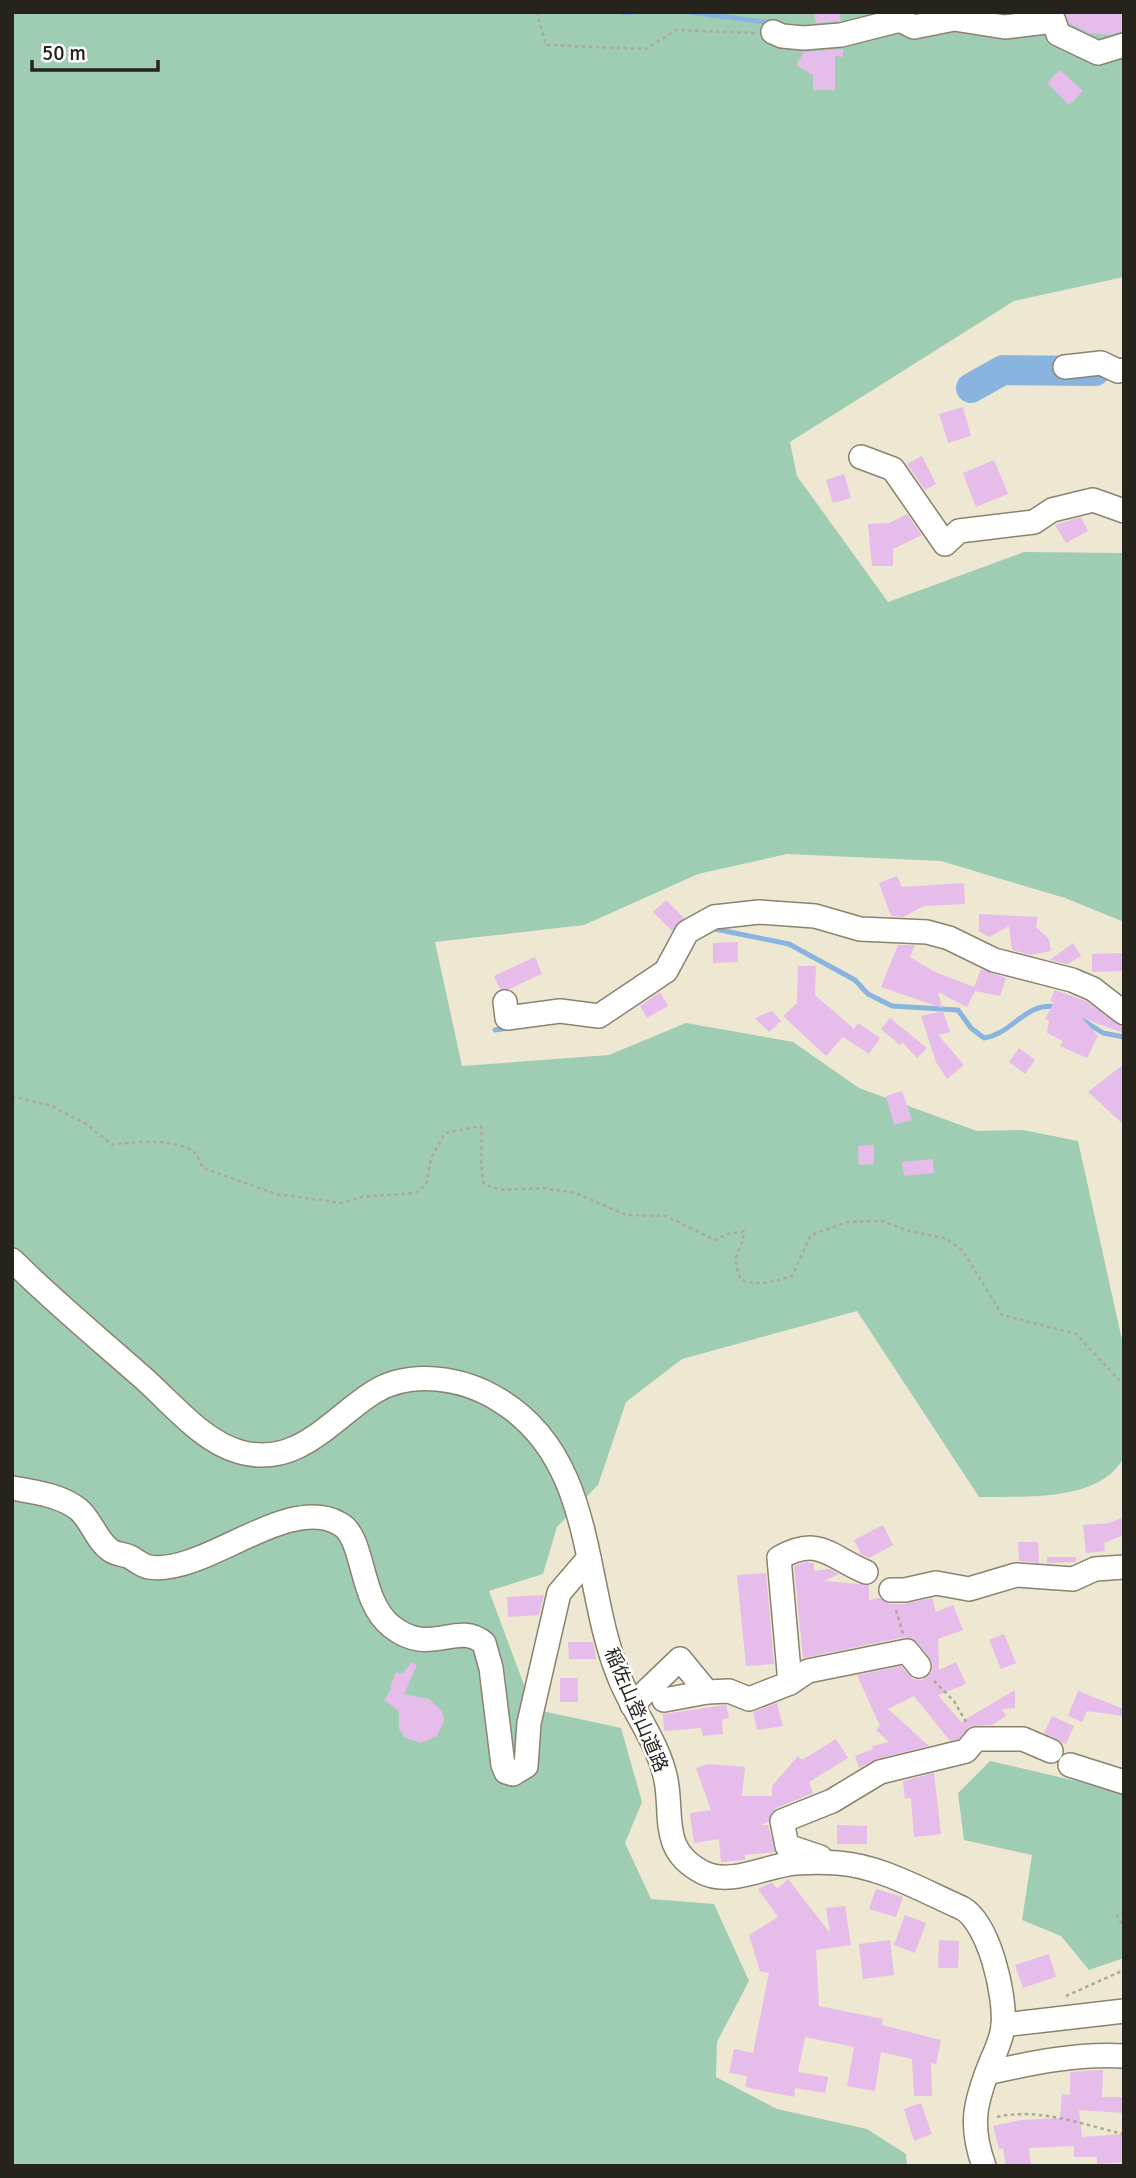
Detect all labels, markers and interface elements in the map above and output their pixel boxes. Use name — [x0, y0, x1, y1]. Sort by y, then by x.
scale bar — [32, 28, 158, 72]
text: 50 m — [42, 40, 86, 66]
street label: 稲佐山登山道路 — [599, 1644, 673, 1776]

